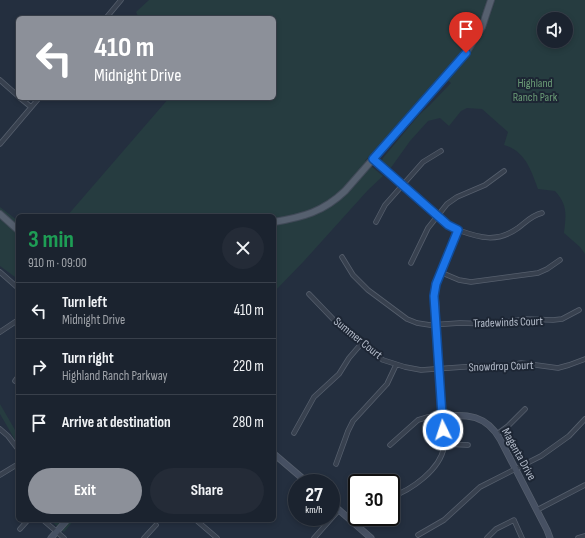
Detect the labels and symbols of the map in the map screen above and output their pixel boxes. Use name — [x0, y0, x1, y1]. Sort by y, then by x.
pin — [449, 12, 483, 53]
park label: Highland Ranch Park — [513, 76, 558, 105]
street label: Summer Court — [330, 314, 385, 363]
street label: Tradewinds Court — [473, 314, 544, 331]
street label: Snowdrop Court — [468, 358, 534, 375]
position arrow — [422, 409, 464, 451]
street label: Magenta Drive — [498, 425, 539, 483]
speed limit sign: 30 — [348, 474, 400, 526]

